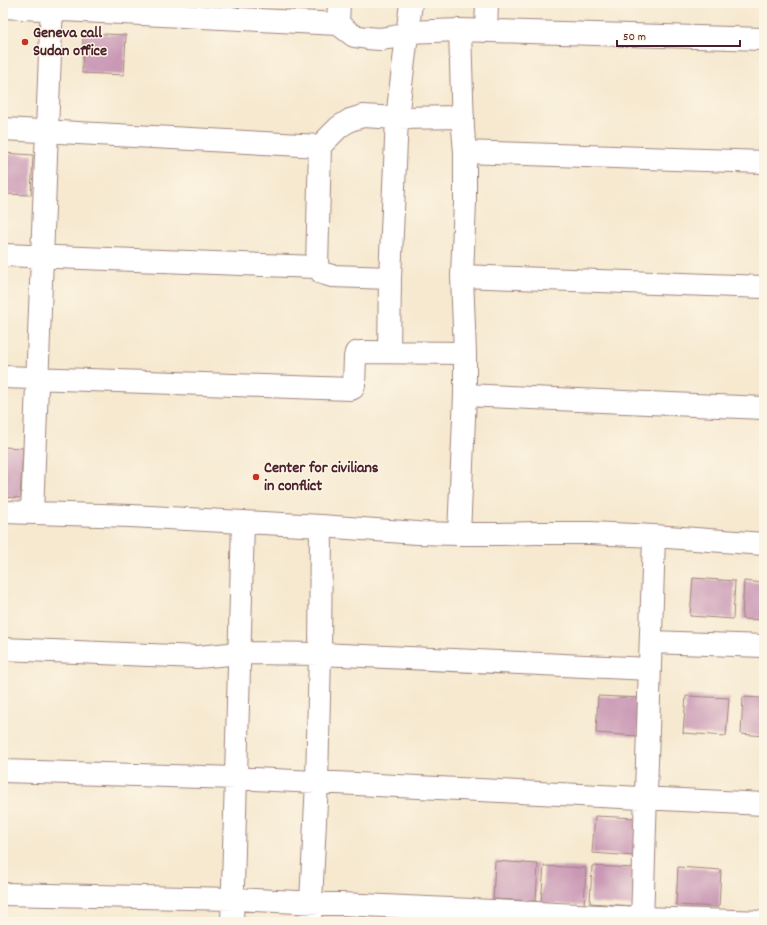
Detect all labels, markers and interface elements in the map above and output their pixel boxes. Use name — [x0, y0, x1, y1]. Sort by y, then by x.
place label: Geneva call Sudan office — [33, 22, 107, 63]
scale bar — [617, 22, 740, 48]
text: 50 m — [623, 29, 646, 46]
marker: Geneva call Sudan office — [20, 37, 30, 47]
place label: Center for civilians in conflict — [264, 457, 379, 498]
marker: Center for civilians in conflict — [251, 472, 261, 482]

